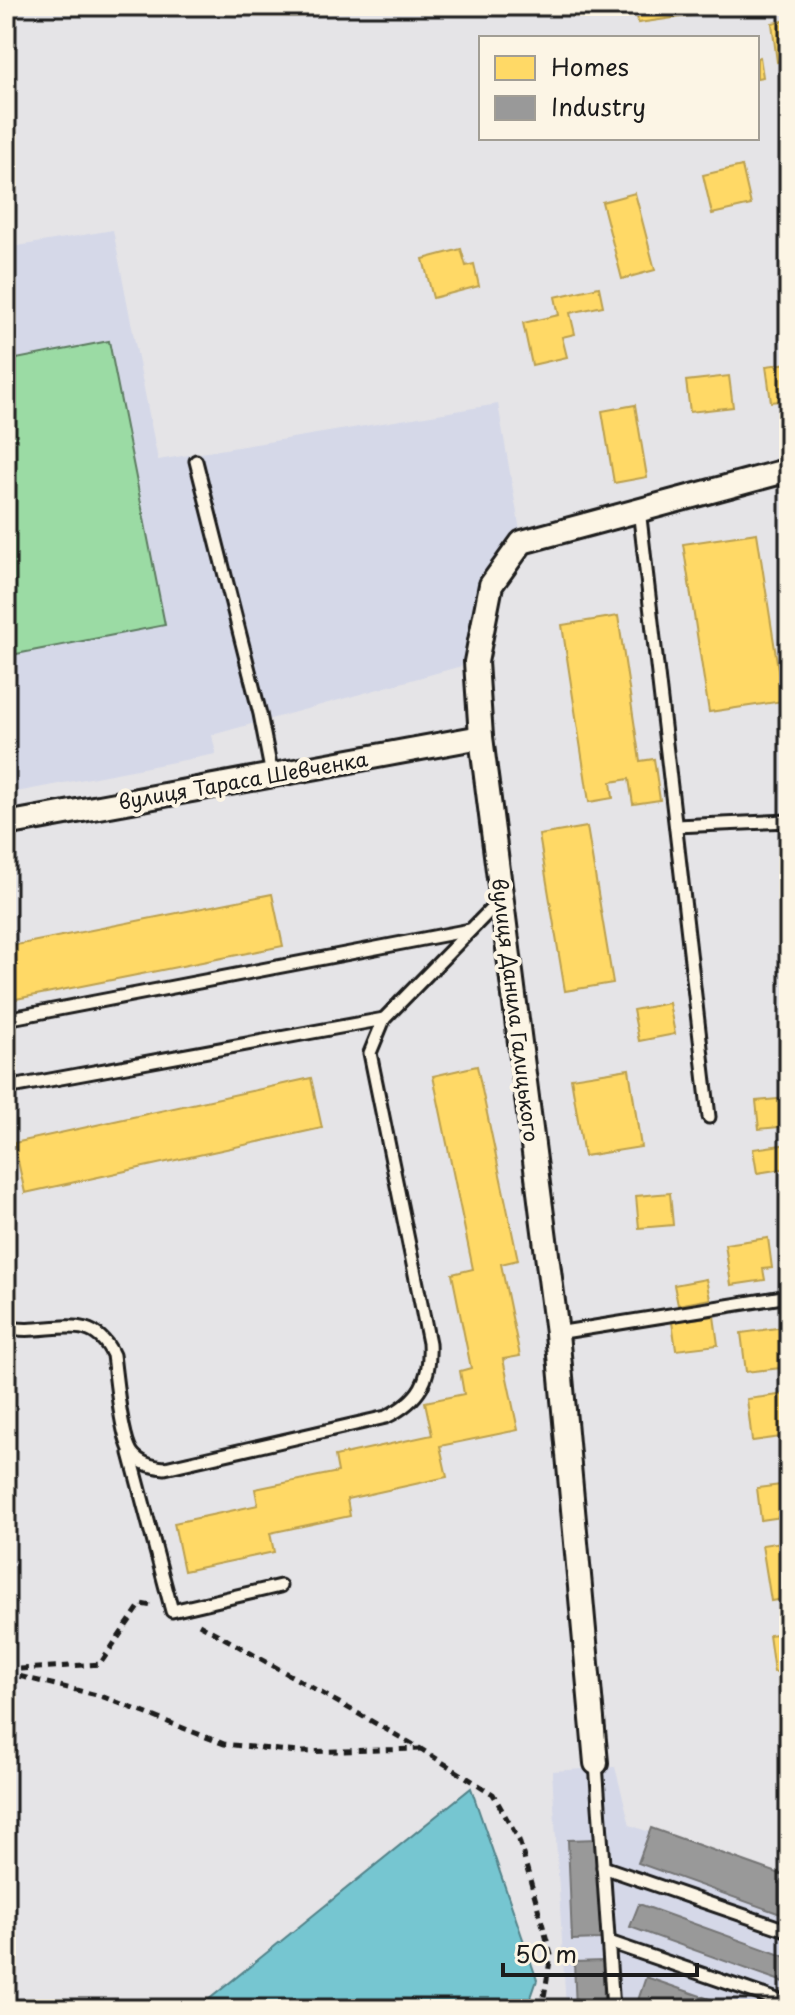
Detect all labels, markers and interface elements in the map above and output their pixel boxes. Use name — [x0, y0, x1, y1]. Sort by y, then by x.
legend — [479, 36, 759, 140]
text: Homes — [551, 48, 629, 84]
text: Industry — [551, 88, 646, 124]
street label: вулиця Тараса Шевченка — [116, 743, 371, 817]
street label: вулиця Данила Галицького — [485, 877, 547, 1143]
scale bar — [503, 1927, 697, 1977]
text: 50 m — [515, 1935, 577, 1971]

